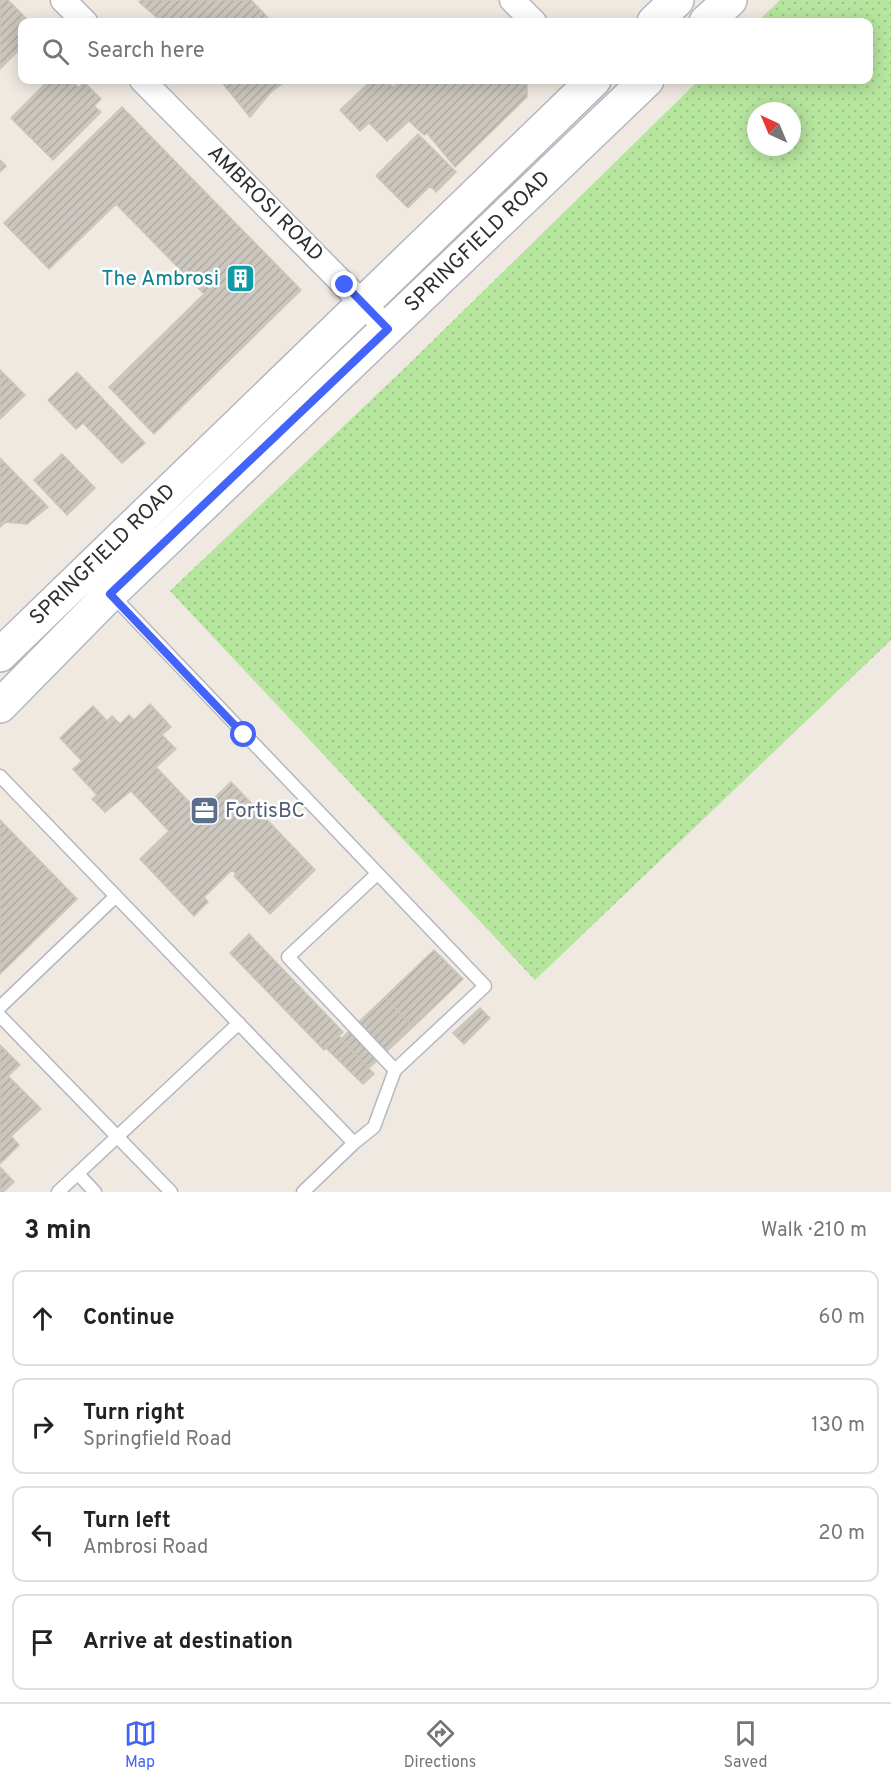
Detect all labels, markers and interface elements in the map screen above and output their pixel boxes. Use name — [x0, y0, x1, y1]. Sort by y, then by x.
search box — [18, 18, 873, 84]
icon: search — [39, 35, 72, 68]
text: Search here — [87, 38, 205, 65]
north arrow — [747, 102, 801, 156]
street label: AMBROSI ROAD — [201, 140, 329, 268]
street label: SPRINGFIELD ROAD — [399, 165, 557, 319]
building icon: The Ambrosi — [224, 263, 256, 295]
place label: The Ambrosi — [101, 266, 219, 293]
route end — [331, 271, 357, 297]
street label: SPRINGFIELD ROAD — [24, 478, 182, 632]
route start — [230, 721, 256, 747]
office icon: FortisBC — [188, 795, 220, 827]
place label: FortisBC — [225, 798, 305, 825]
text: 3 min — [24, 1215, 92, 1248]
text: Walk · 210 m — [761, 1218, 867, 1244]
icon: ahead — [26, 1302, 59, 1335]
text: Continue — [83, 1305, 174, 1332]
text: 60 m — [819, 1305, 865, 1331]
text: Turn right — [83, 1400, 185, 1427]
icon: right — [26, 1410, 59, 1443]
text: 130 m — [811, 1413, 865, 1439]
text: Springfield Road — [83, 1427, 232, 1453]
text: Turn left — [83, 1508, 171, 1535]
icon: left — [26, 1518, 59, 1551]
text: 20 m — [818, 1521, 865, 1547]
text: Ambrosi Road — [83, 1535, 208, 1561]
icon: arrive — [26, 1626, 59, 1659]
text: Arrive at destination — [83, 1629, 293, 1656]
tab: Map — [124, 1717, 157, 1773]
tab: Directions — [404, 1717, 476, 1773]
tab: Saved — [723, 1717, 767, 1773]

